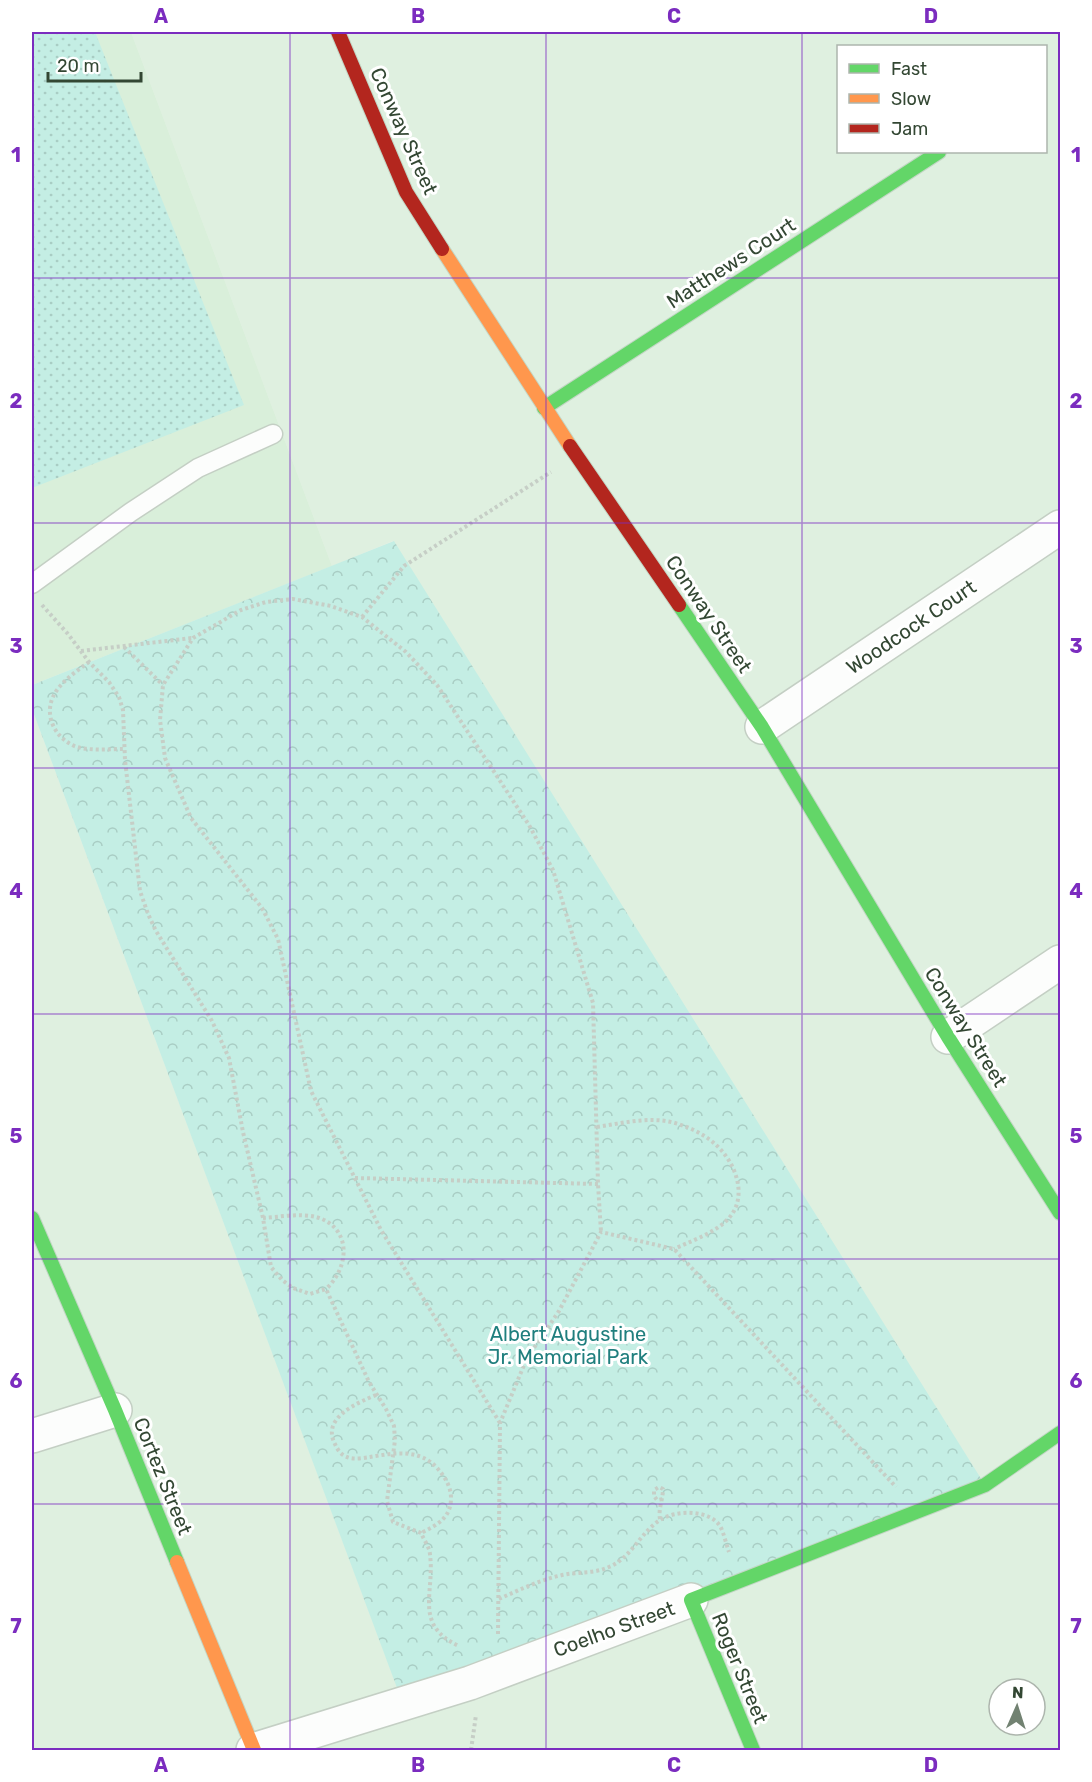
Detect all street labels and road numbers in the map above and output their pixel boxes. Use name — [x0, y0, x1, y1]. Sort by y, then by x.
street label: Conway Street — [365, 64, 443, 198]
street label: Matthews Court — [662, 212, 800, 314]
street label: Conway Street — [661, 551, 757, 677]
street label: Woodcock Court — [842, 575, 981, 679]
street label: Conway Street — [920, 963, 1012, 1091]
street label: Cortez Street — [129, 1414, 197, 1538]
street label: Coelho Street — [550, 1596, 678, 1662]
street label: Roger Street — [707, 1609, 773, 1727]

